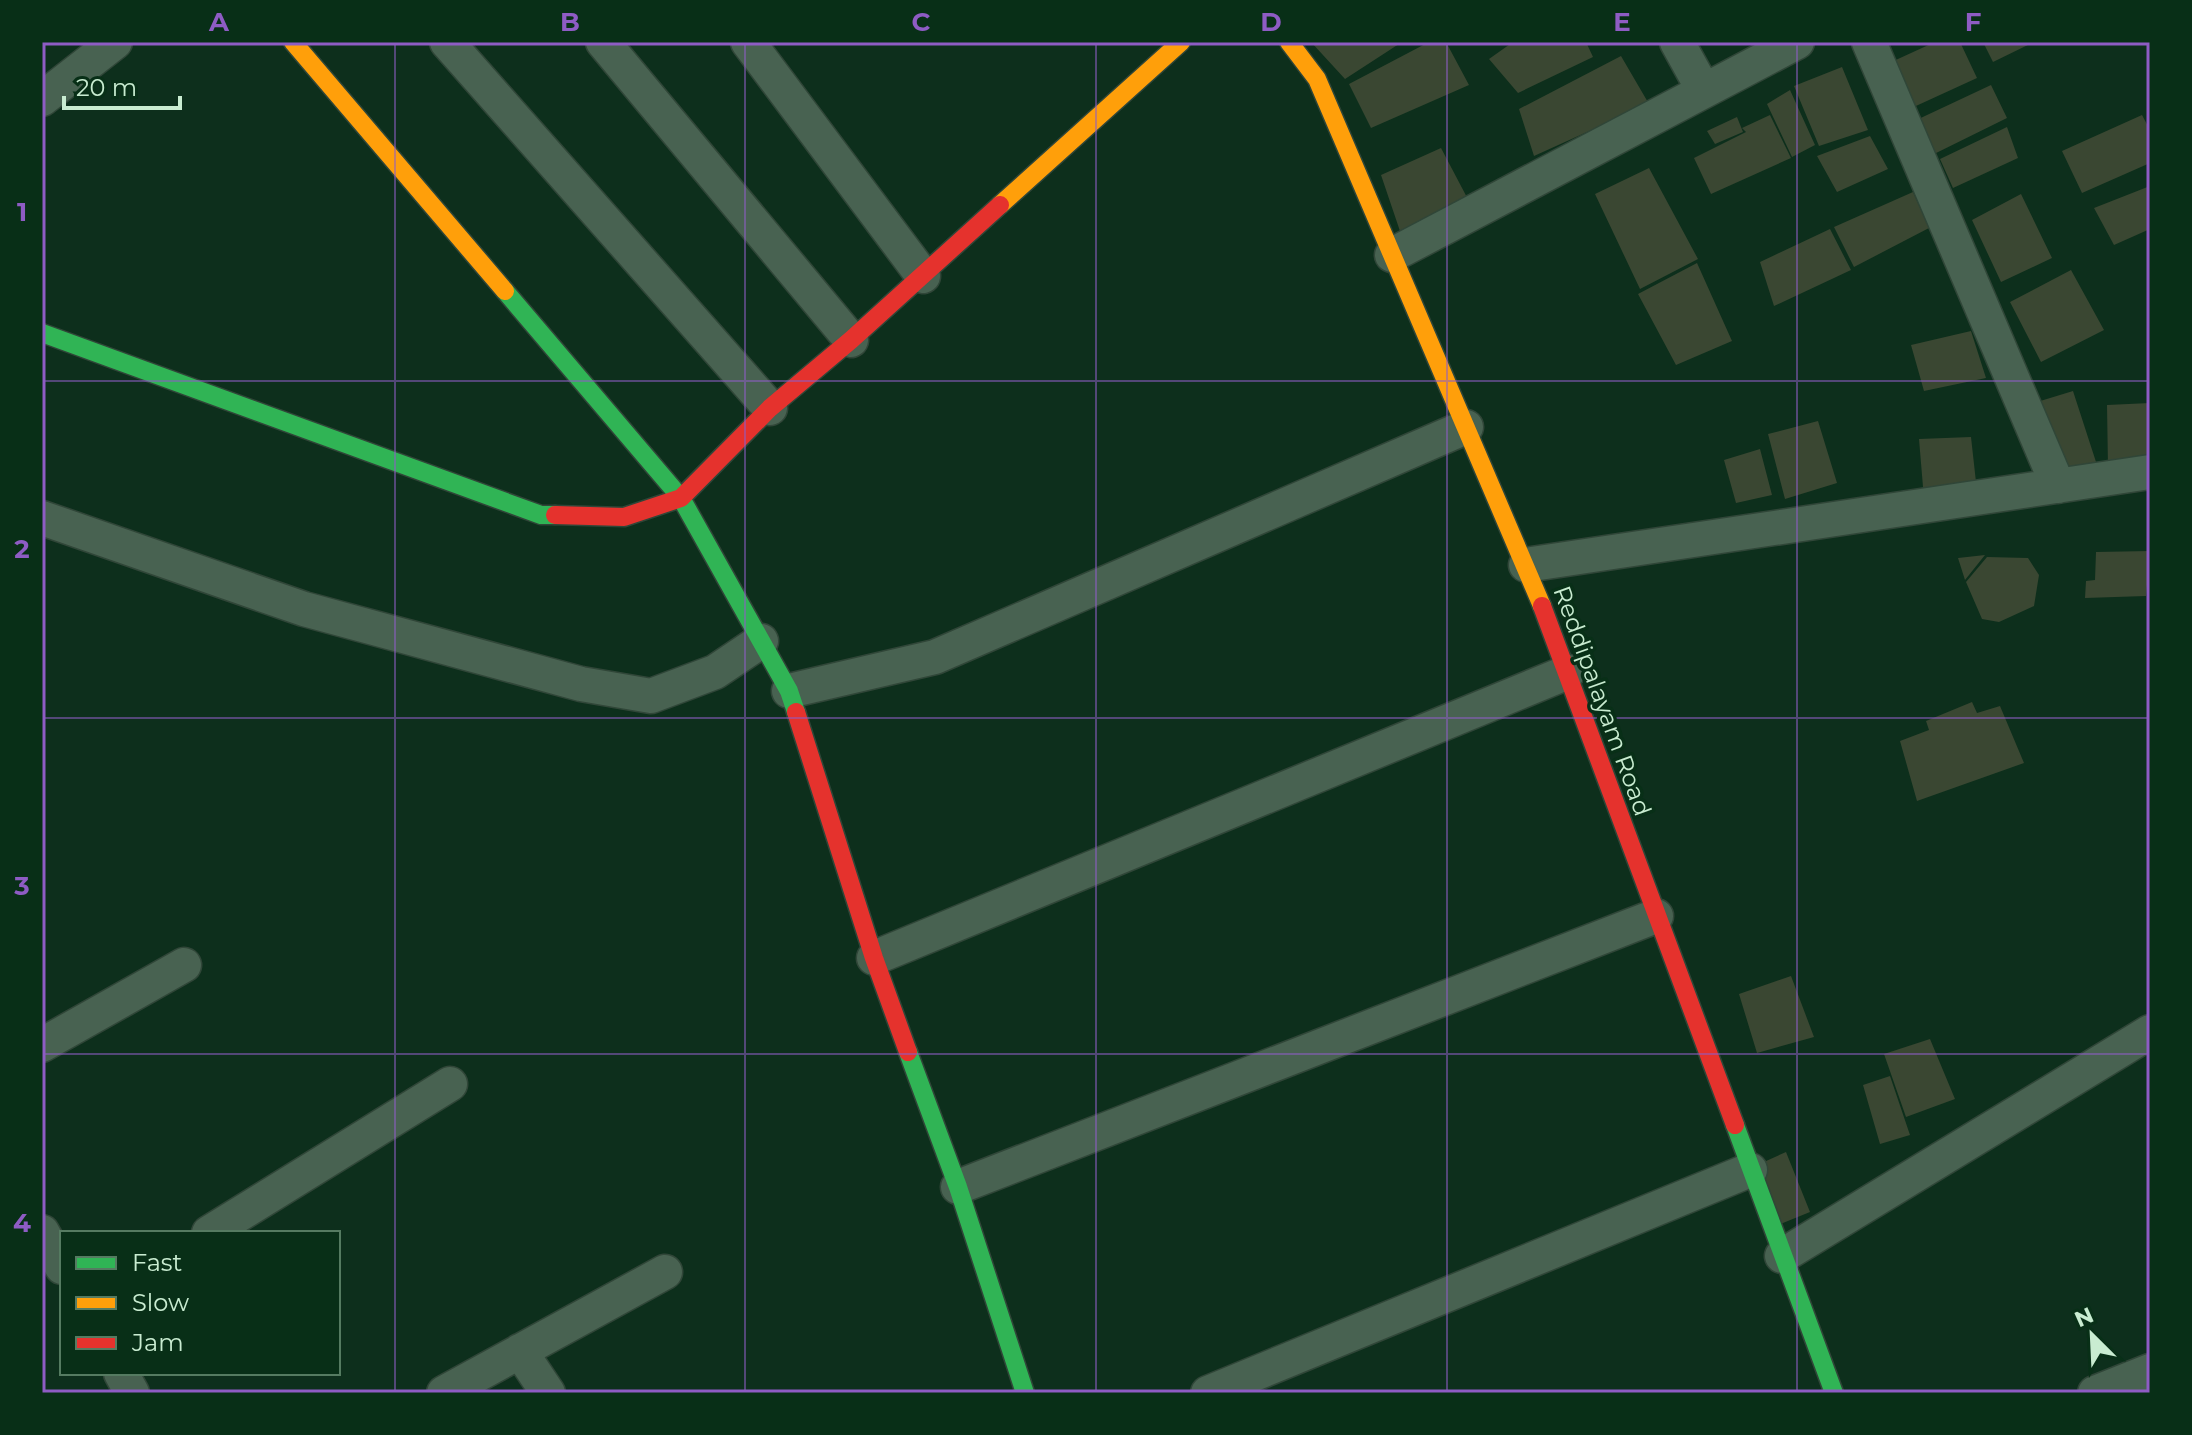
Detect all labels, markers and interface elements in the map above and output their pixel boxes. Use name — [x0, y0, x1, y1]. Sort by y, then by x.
text: A — [208, 6, 230, 38]
text: B — [560, 6, 580, 38]
text: C — [912, 6, 931, 38]
text: D — [1260, 6, 1282, 38]
text: E — [1613, 6, 1631, 38]
text: F — [1965, 6, 1981, 38]
scale bar — [64, 60, 180, 110]
text: 20 m — [76, 73, 137, 102]
text: 1 — [17, 196, 27, 228]
text: 2 — [14, 533, 30, 565]
street label: Reddipalayam Road — [1547, 582, 1658, 820]
text: 3 — [13, 870, 30, 902]
text: 4 — [13, 1207, 31, 1239]
legend — [60, 1231, 340, 1375]
text: Fast — [132, 1248, 183, 1277]
text: Slow — [132, 1288, 189, 1317]
north arrow — [2052, 1295, 2132, 1375]
text: N — [2070, 1301, 2098, 1333]
text: Jam — [131, 1328, 184, 1357]

